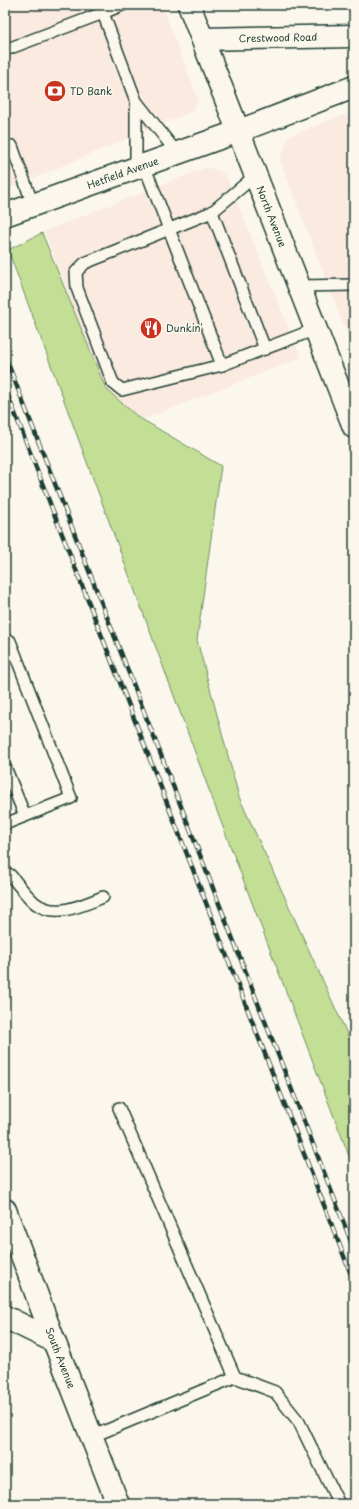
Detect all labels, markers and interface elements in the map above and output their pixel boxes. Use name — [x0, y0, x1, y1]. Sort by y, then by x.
street label: Crestwood Road — [239, 29, 318, 45]
bank icon: TD Bank — [42, 78, 68, 104]
place label: TD Bank — [70, 83, 112, 98]
street label: Hetfield Avenue — [85, 152, 161, 192]
street label: North Avenue — [253, 183, 291, 250]
restaurant icon: Dunkin' — [138, 315, 164, 341]
place label: Dunkin' — [166, 320, 203, 335]
street label: South Avenue — [42, 1325, 80, 1391]

